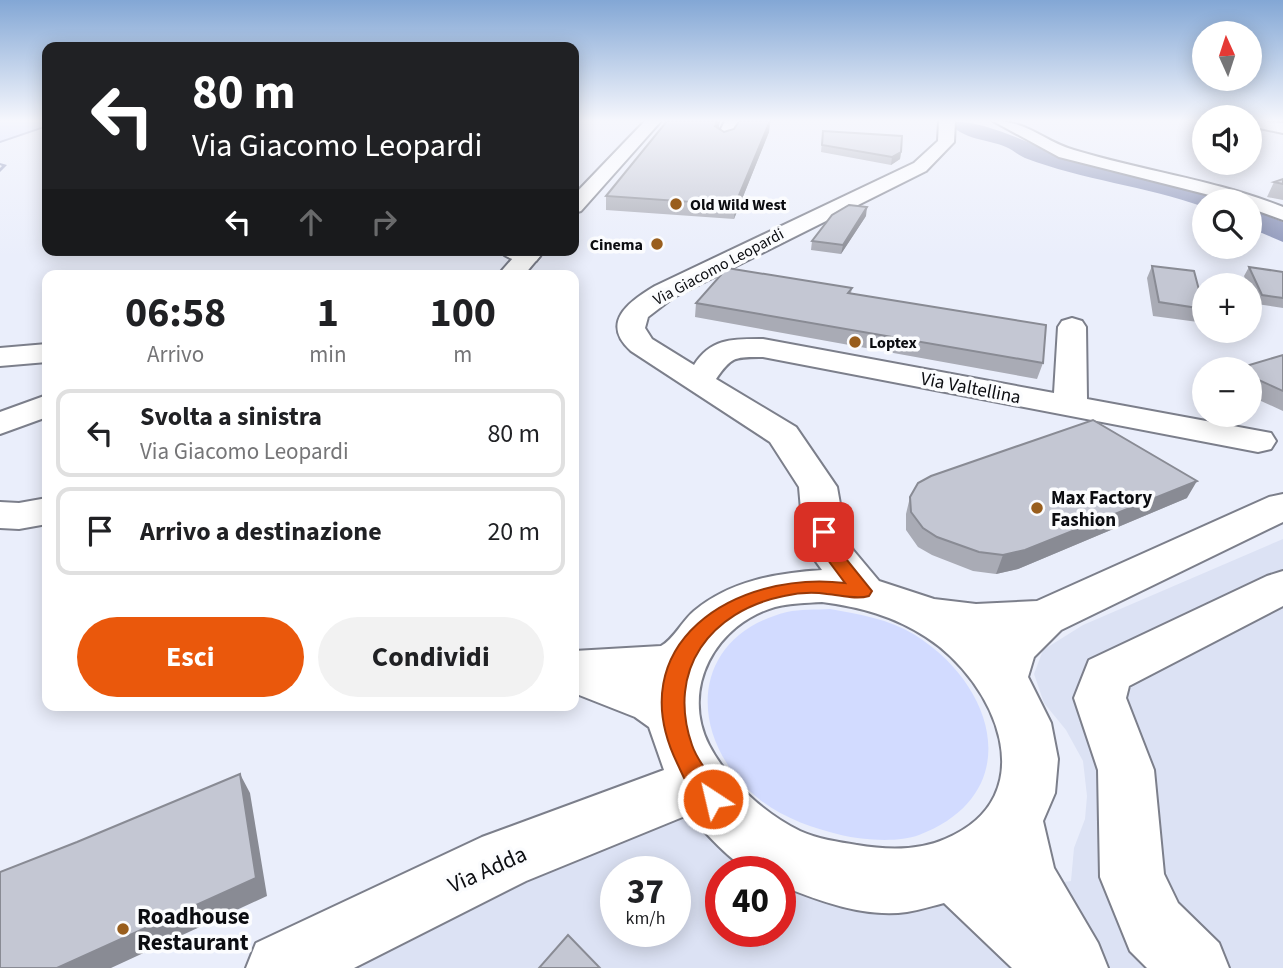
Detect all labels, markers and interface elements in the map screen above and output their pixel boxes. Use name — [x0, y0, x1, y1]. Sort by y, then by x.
north arrow — [1192, 21, 1262, 91]
map controls — [1192, 21, 1262, 427]
text: 80 m — [192, 58, 296, 128]
icon: left — [77, 70, 168, 161]
button: sound — [1192, 105, 1262, 175]
text: Via Giacomo Leopardi — [192, 123, 482, 169]
button: search — [1192, 189, 1262, 259]
place label: Old Wild West — [690, 194, 786, 216]
marker: Old Wild West — [668, 196, 684, 212]
icon: left — [219, 203, 257, 241]
icon: ahead — [292, 203, 330, 241]
icon: right — [365, 203, 403, 241]
street label: Via Giacomo Leopardi — [649, 223, 788, 311]
place label: Cinema — [590, 234, 643, 256]
marker: Cinema — [649, 236, 665, 252]
button: + — [1192, 273, 1262, 343]
text: 06:58 — [125, 283, 226, 343]
text: 1 — [317, 283, 339, 343]
text: 100 — [429, 283, 496, 343]
place label: Loptex — [869, 332, 917, 354]
marker: Loptex — [847, 334, 863, 350]
text: Arrivo — [147, 338, 204, 371]
text: min — [309, 338, 347, 371]
text: m — [453, 338, 472, 371]
button: − — [1192, 357, 1262, 427]
street label: Via Valtellina — [918, 366, 1023, 411]
text: Svolta a sinistra — [140, 398, 322, 435]
icon: left — [81, 414, 119, 452]
text: 80 m — [487, 415, 540, 452]
text: Via Giacomo Leopardi — [140, 435, 349, 468]
place label: Max Factory Fashion — [1051, 485, 1152, 534]
marker: Max Factory Fashion — [1029, 500, 1045, 516]
pin — [794, 502, 854, 562]
icon: arrive — [81, 512, 119, 550]
text: Arrivo a destinazione — [140, 513, 382, 550]
text: 20 m — [487, 513, 540, 550]
icon: arrive — [805, 513, 843, 551]
button: Esci — [77, 617, 304, 697]
button: Condividi — [318, 617, 544, 697]
position arrow — [676, 762, 750, 836]
street label: Via Adda — [442, 837, 532, 901]
speed limit sign: 40 — [705, 856, 796, 947]
text: 37 — [627, 867, 664, 917]
place label: Roadhouse Restaurant — [137, 900, 250, 959]
text: km/h — [626, 906, 665, 931]
marker: Roadhouse Restaurant — [115, 921, 131, 937]

